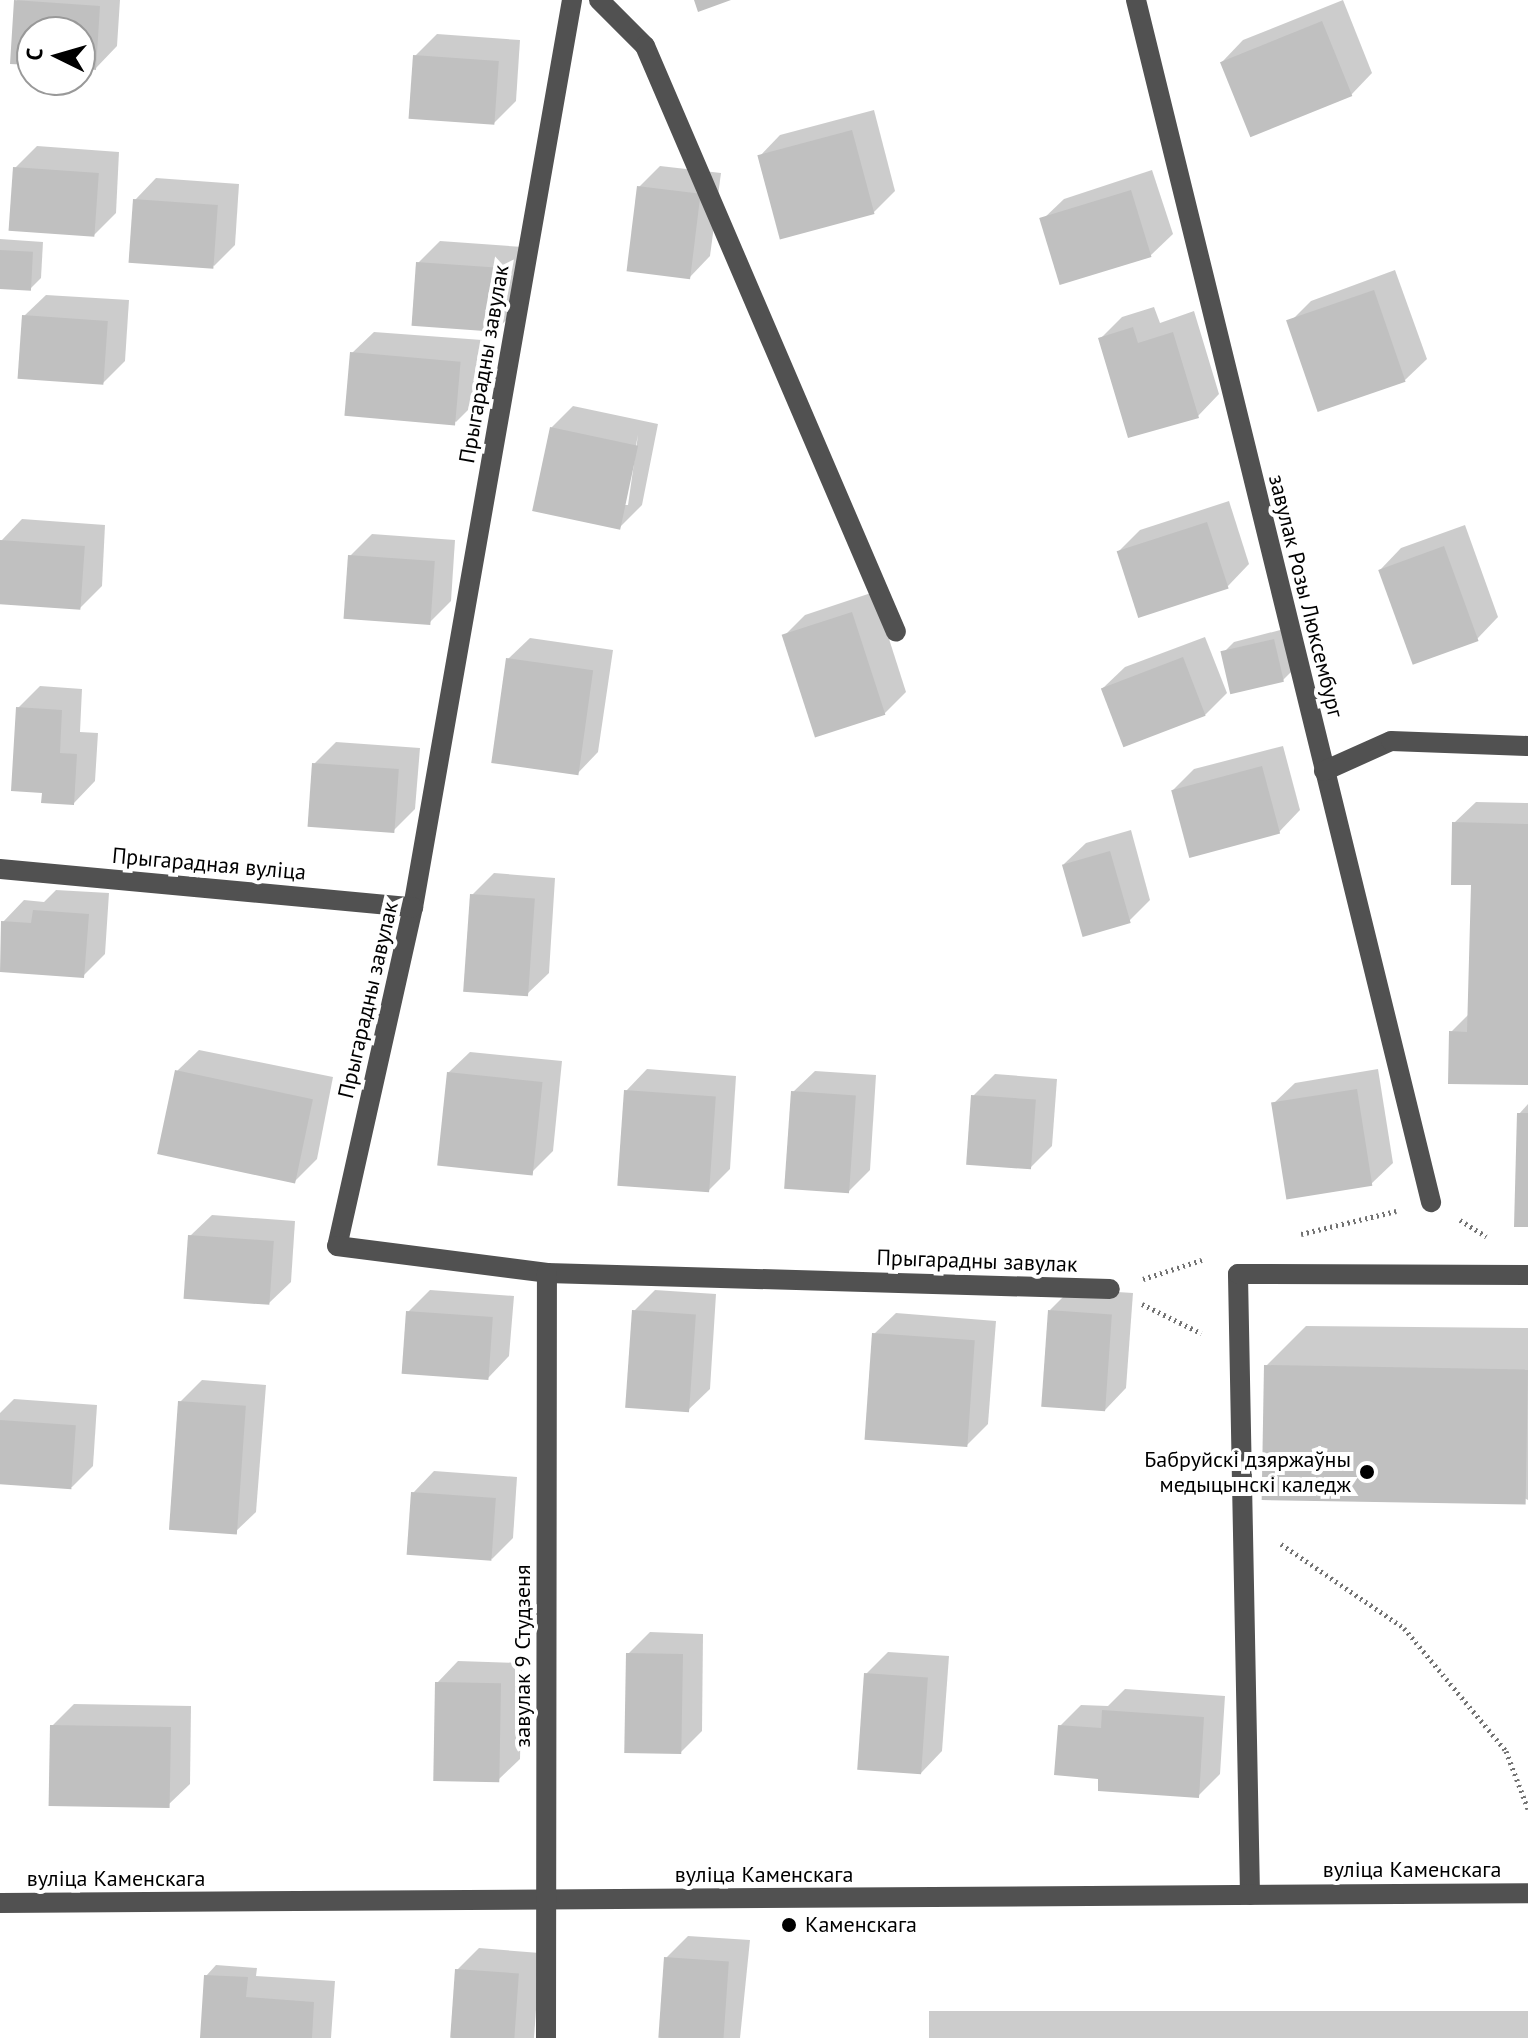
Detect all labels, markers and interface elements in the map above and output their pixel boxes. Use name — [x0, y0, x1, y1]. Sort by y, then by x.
north arrow — [16, 16, 96, 96]
text: С — [20, 47, 49, 61]
street label: Прыгарадны завулак — [454, 263, 514, 465]
street label: завулак Розы Люксембург — [1263, 472, 1349, 720]
street label: Прыгарадная вуліца — [111, 842, 307, 886]
street label: Прыгарадны завулак — [333, 899, 403, 1101]
street label: Прыгарадны завулак — [876, 1244, 1078, 1278]
place label: Бабруйскі дзяржаўны медыцынскі каледж — [1144, 1446, 1351, 1498]
marker: Бабруйскі дзяржаўны медыцынскі каледж — [1358, 1463, 1376, 1481]
street label: завулак 9 Студзеня — [510, 1565, 536, 1747]
street label: вуліца Каменскага — [1323, 1857, 1501, 1883]
street label: вуліца Каменскага — [675, 1862, 853, 1888]
street label: вуліца Каменскага — [27, 1866, 205, 1892]
place label: Каменскага — [805, 1912, 917, 1938]
marker: Каменскага — [780, 1916, 798, 1934]

